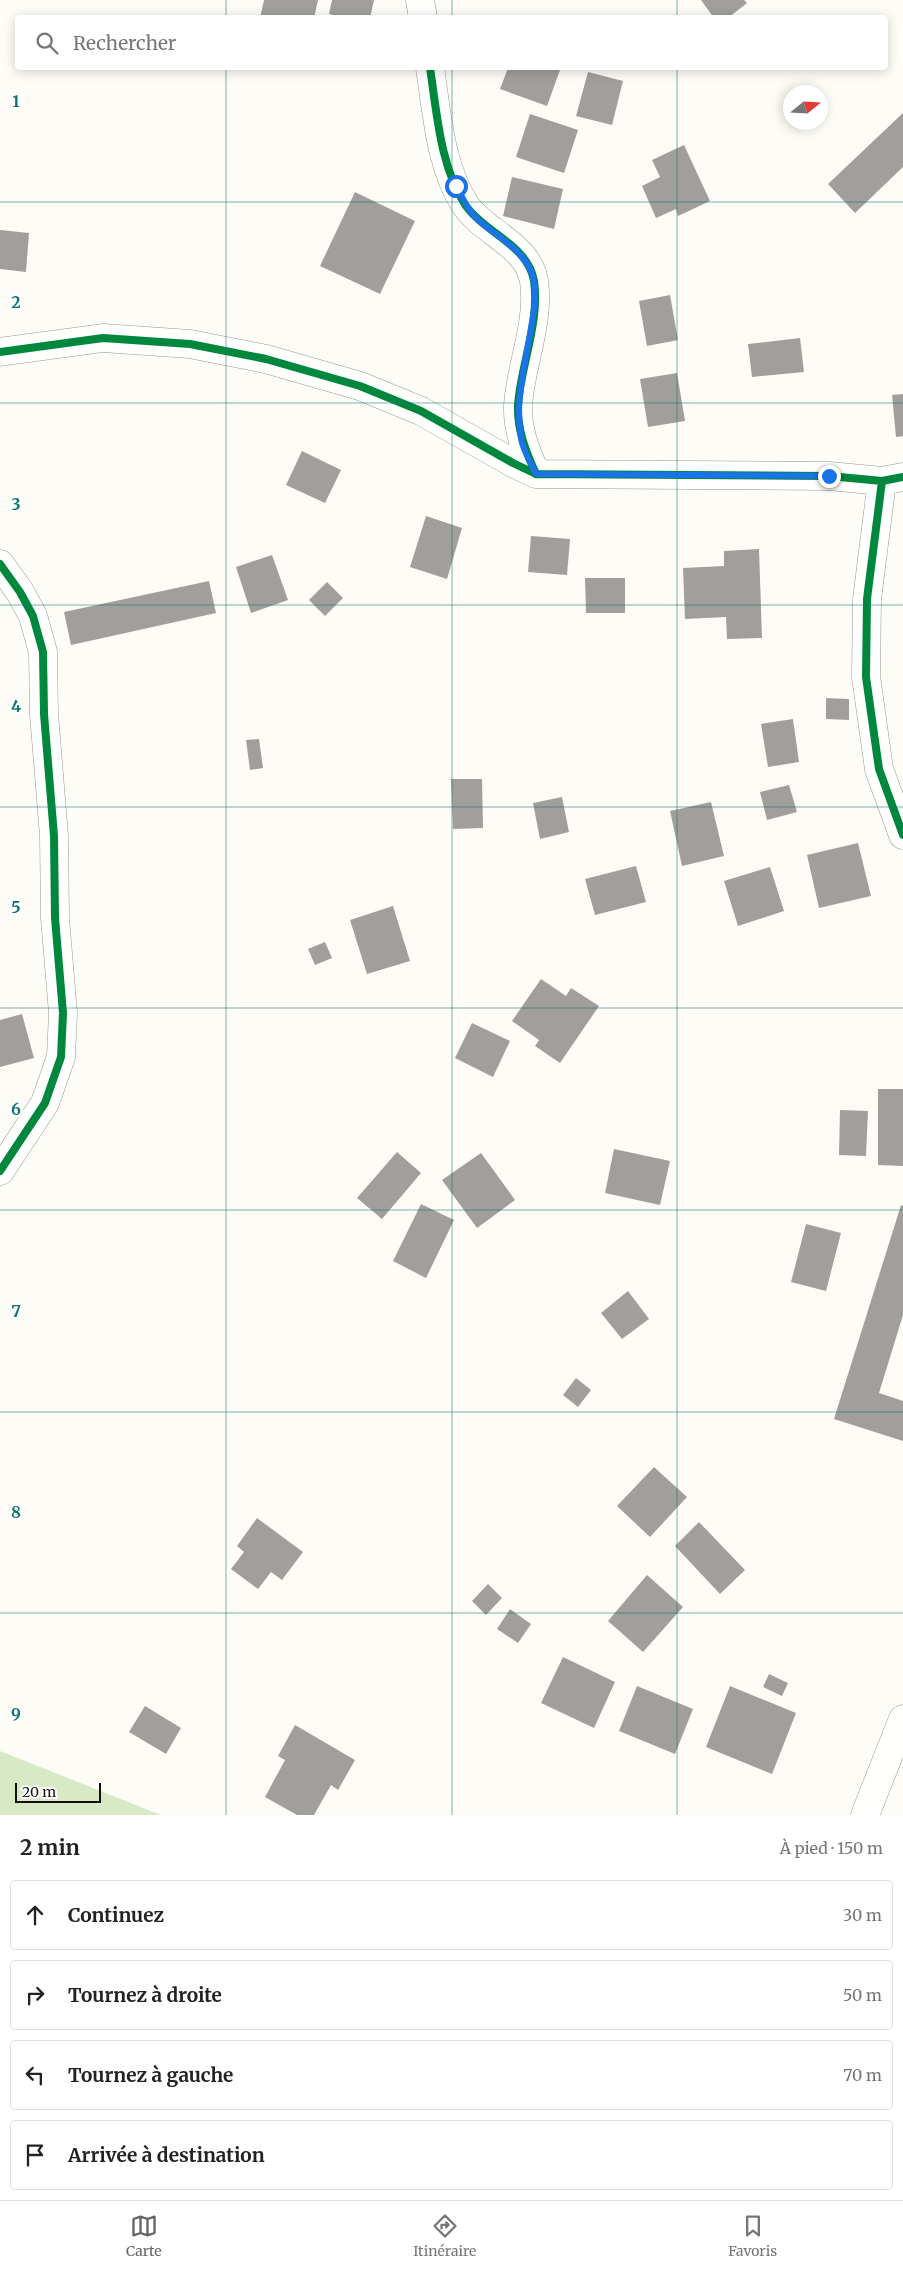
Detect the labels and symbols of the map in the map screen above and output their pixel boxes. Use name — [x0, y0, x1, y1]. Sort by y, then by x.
north arrow — [783, 85, 828, 130]
text: 1 — [12, 91, 20, 111]
route start — [445, 175, 468, 198]
text: 2 — [11, 292, 21, 312]
route end — [818, 465, 841, 488]
text: 3 — [11, 494, 21, 514]
text: 4 — [11, 696, 21, 716]
text: 5 — [11, 897, 21, 917]
text: 6 — [11, 1099, 21, 1119]
text: 7 — [11, 1301, 21, 1321]
text: 8 — [11, 1502, 21, 1522]
text: 9 — [11, 1704, 21, 1724]
scale bar — [15, 1780, 101, 1803]

